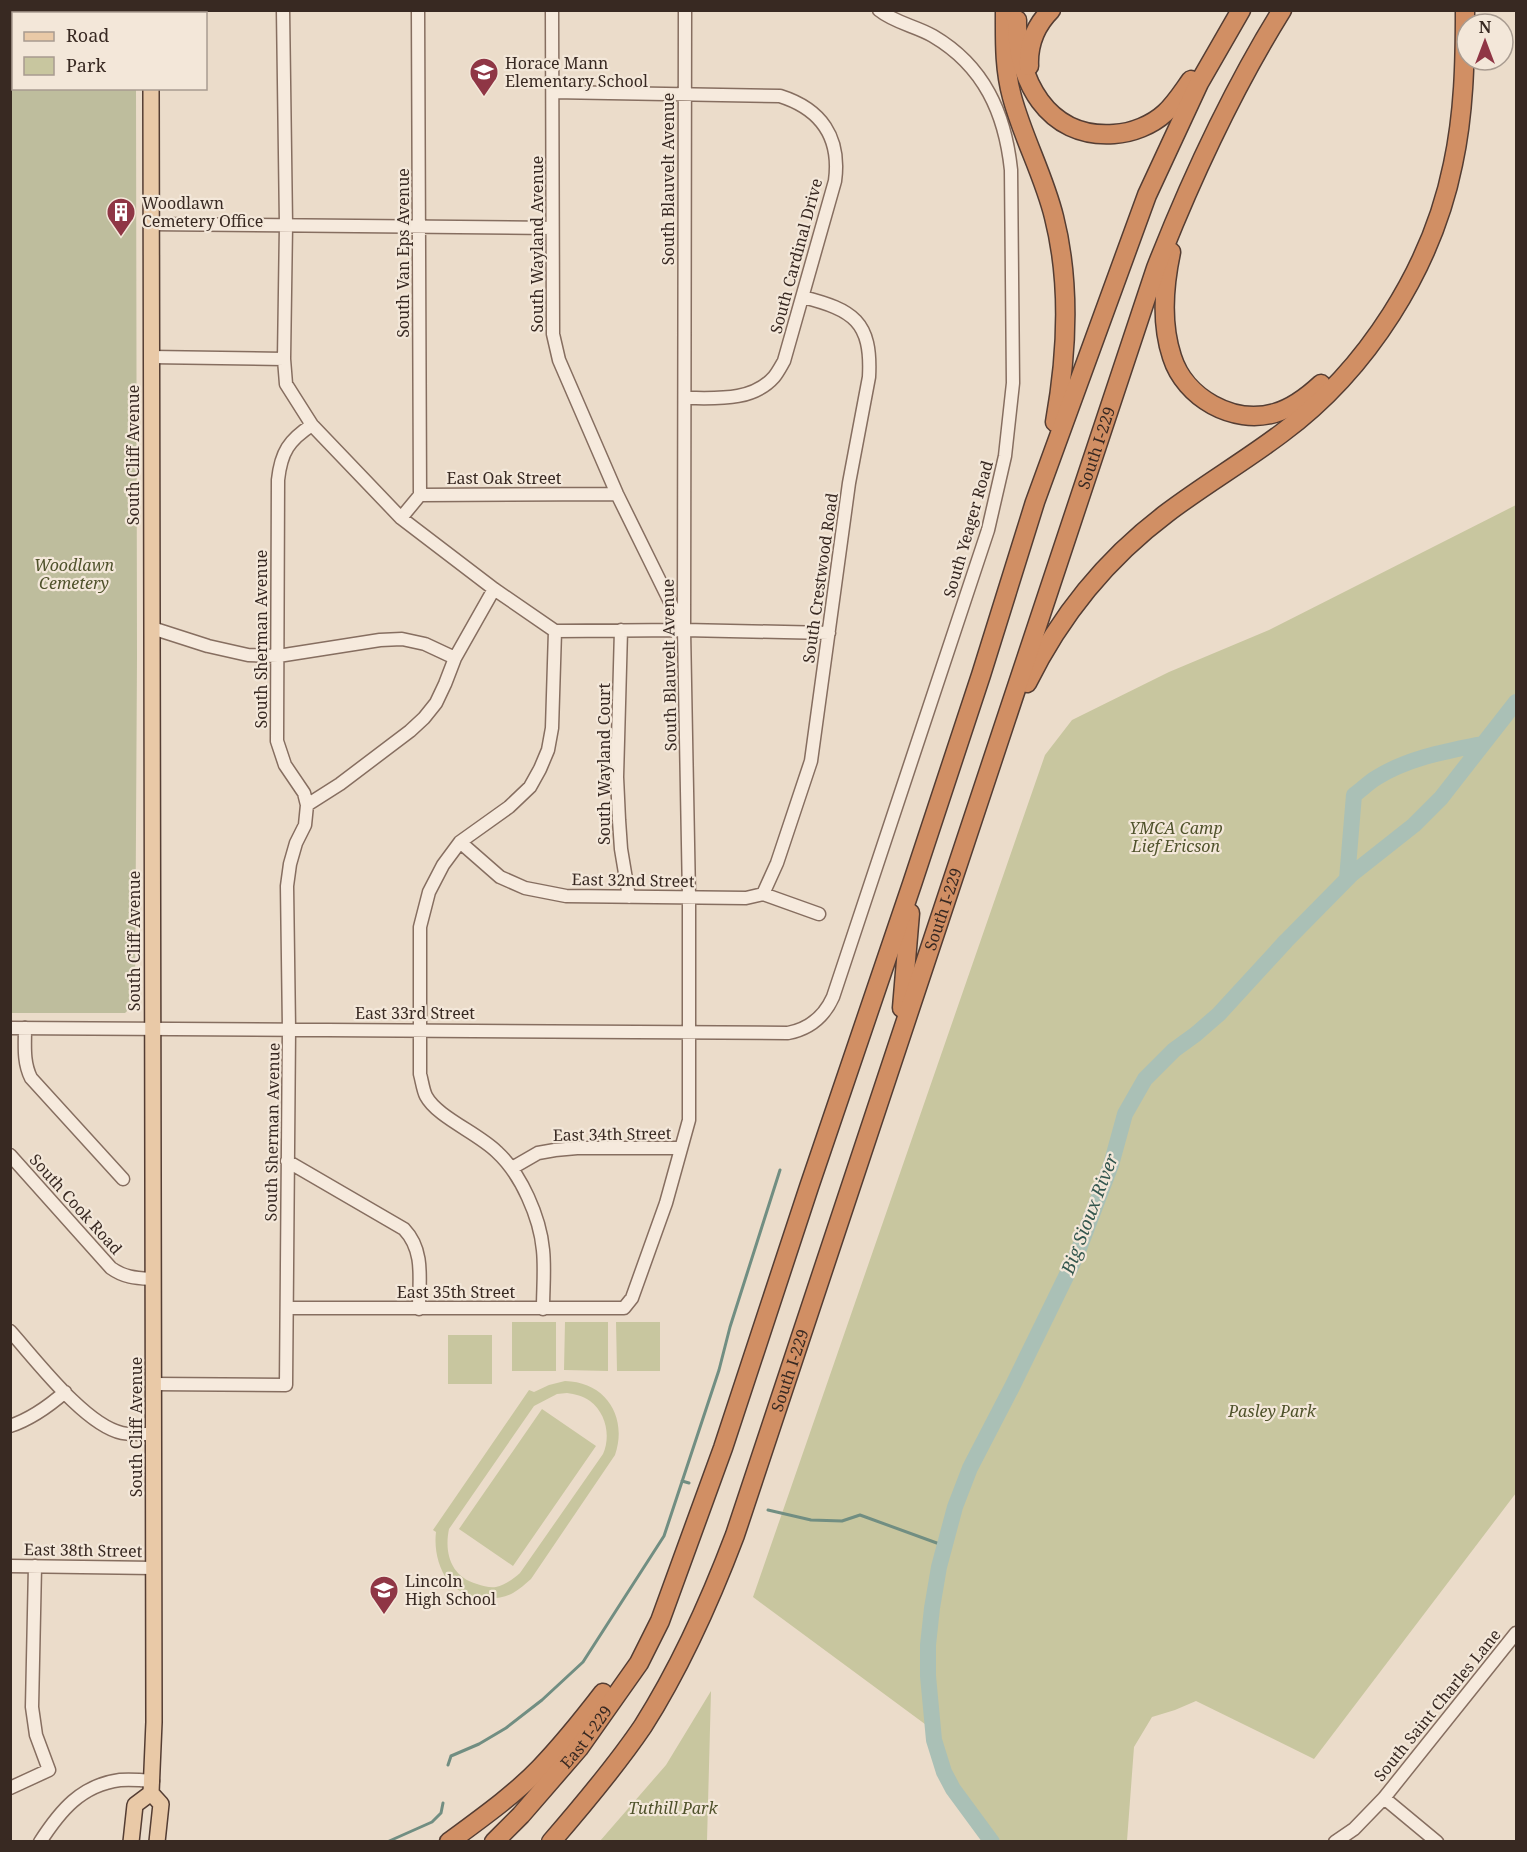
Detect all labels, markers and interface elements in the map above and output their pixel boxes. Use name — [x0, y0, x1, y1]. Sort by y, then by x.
legend — [12, 12, 207, 90]
north arrow — [1455, 12, 1515, 72]
text: N — [1479, 16, 1492, 38]
text: Road — [66, 23, 109, 47]
place label: Horace Mann Elementary School — [505, 52, 648, 92]
text: Park — [66, 53, 106, 77]
school or university icon: Horace Mann Elementary School — [468, 56, 500, 98]
street label: South Blauvelt Avenue — [657, 93, 679, 265]
street label: South Wayland Avenue — [526, 156, 548, 332]
street label: South Van Eps Avenue — [392, 168, 414, 338]
street label: South Cardinal Drive — [765, 176, 827, 336]
place label: Woodlawn Cemetery Office — [142, 192, 263, 232]
building icon: Woodlawn Cemetery Office — [105, 196, 137, 238]
street label: South Cliff Avenue — [122, 385, 144, 525]
street label: South I-229 — [1072, 404, 1120, 492]
street label: South Yeager Road — [938, 458, 998, 600]
street label: East Oak Street — [446, 467, 562, 489]
street label: South Crestwood Road — [797, 491, 843, 665]
street label: South Sherman Avenue — [250, 550, 272, 728]
park label: Woodlawn Cemetery — [34, 554, 115, 594]
street label: South Blauvelt Avenue — [656, 579, 682, 751]
street label: South Wayland Court — [593, 683, 615, 845]
park label: YMCA Camp Lief Ericson — [1129, 817, 1223, 857]
street label: South I-229 — [919, 865, 967, 953]
street label: East 32nd Street — [571, 868, 695, 892]
street label: South Cliff Avenue — [123, 871, 145, 1011]
street label: East 33rd Street — [355, 1002, 475, 1024]
street label: South Sherman Avenue — [259, 1042, 285, 1222]
street label: East 34th Street — [553, 1122, 672, 1146]
street label: South Cook Road — [25, 1149, 127, 1259]
water label: Big Sioux River — [1055, 1149, 1123, 1278]
street label: East 35th Street — [397, 1281, 516, 1303]
street label: South I-229 — [766, 1326, 814, 1415]
street label: South Cliff Avenue — [125, 1357, 147, 1497]
park label: Pasley Park — [1227, 1400, 1317, 1422]
street label: East 38th Street — [24, 1538, 143, 1562]
place label: Lincoln High School — [405, 1570, 496, 1610]
school or university icon: Lincoln High School — [368, 1574, 400, 1616]
street label: South Saint Charles Lane — [1369, 1624, 1505, 1786]
street label: East I-229 — [555, 1701, 617, 1773]
park label: Tuthill Park — [628, 1797, 719, 1819]

